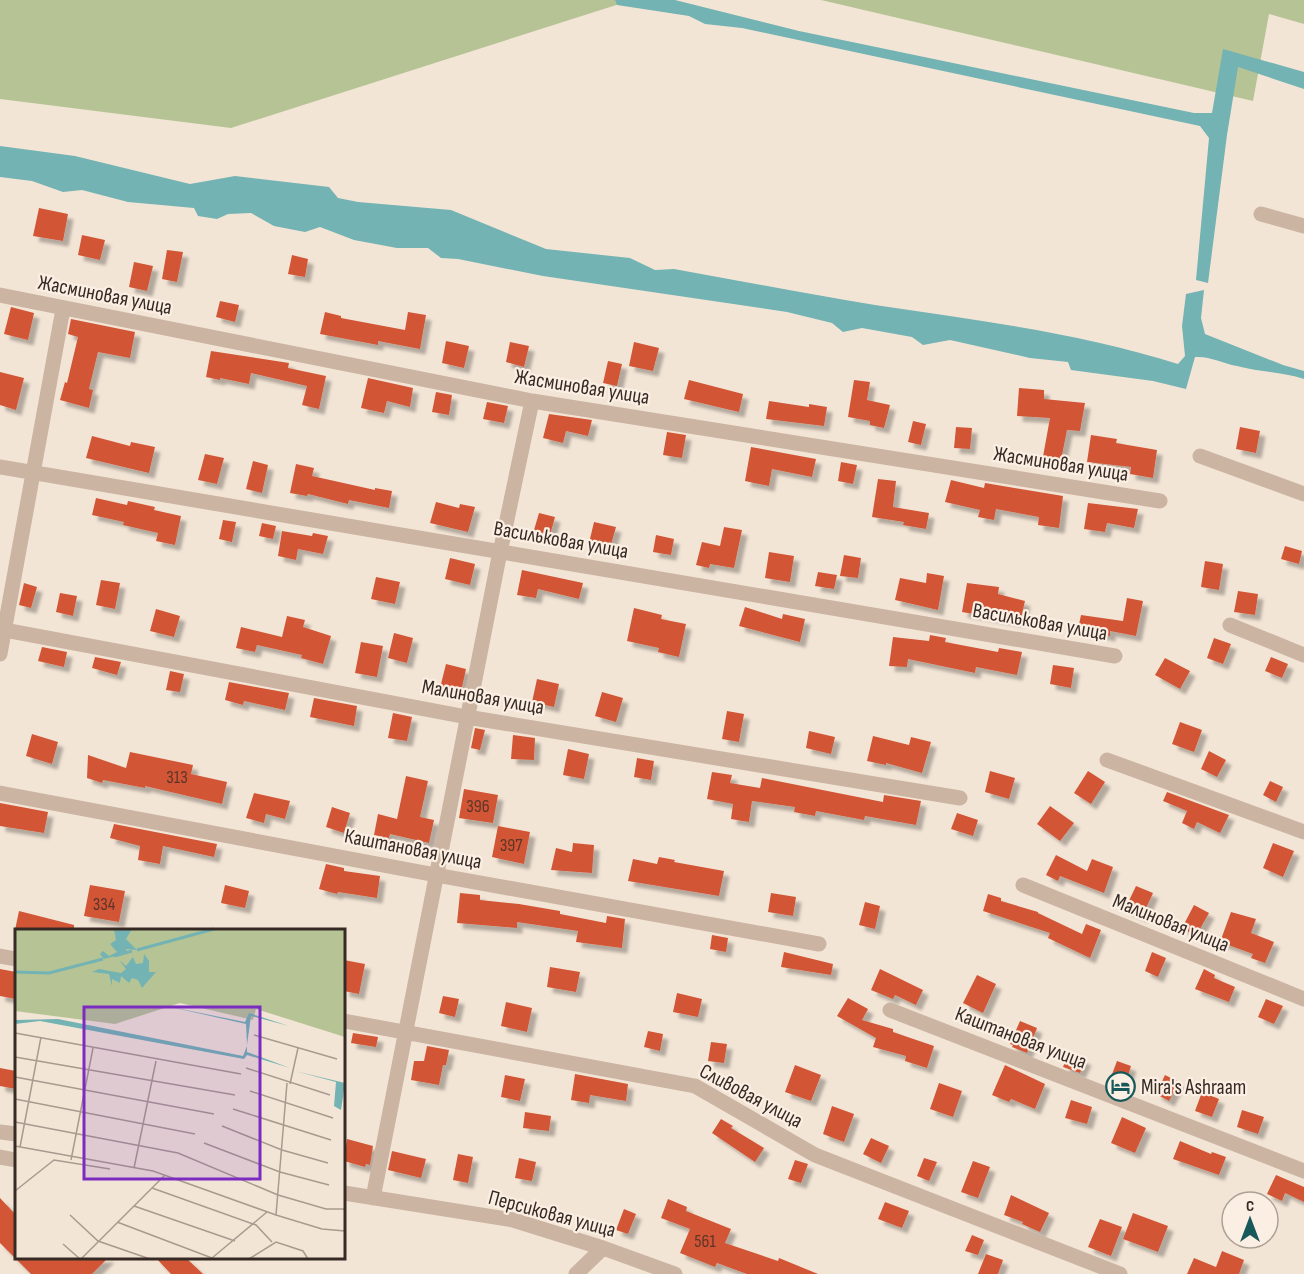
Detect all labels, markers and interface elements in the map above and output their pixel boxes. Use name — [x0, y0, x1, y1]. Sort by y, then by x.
street label: Жасминовая улица — [36, 270, 174, 320]
street label: Жасминовая улица — [513, 364, 651, 410]
street label: Жасминовая улица — [992, 441, 1130, 487]
street label: Васильковая улица — [492, 516, 630, 564]
street label: Васильковая улица — [971, 598, 1109, 646]
street label: Малиновая улица — [420, 674, 546, 720]
house number: 313 — [166, 767, 188, 788]
house number: 396 — [466, 796, 490, 817]
street label: Каштановая улица — [342, 823, 484, 875]
house number: 397 — [500, 835, 523, 856]
street label: Малиновая улица — [1109, 888, 1233, 958]
house number: 334 — [93, 894, 116, 915]
inset map — [15, 929, 345, 1259]
street label: Каштановая улица — [952, 1001, 1090, 1075]
street label: Сливовая улица — [695, 1058, 807, 1134]
hotel icon: Mira's Ashraam — [1104, 1071, 1136, 1103]
place label: Mira's Ashraam — [1141, 1075, 1246, 1100]
street label: Персиковая улица — [486, 1185, 618, 1243]
north arrow — [1220, 1190, 1280, 1250]
text: С — [1246, 1197, 1254, 1216]
house number: 561 — [694, 1231, 716, 1252]

